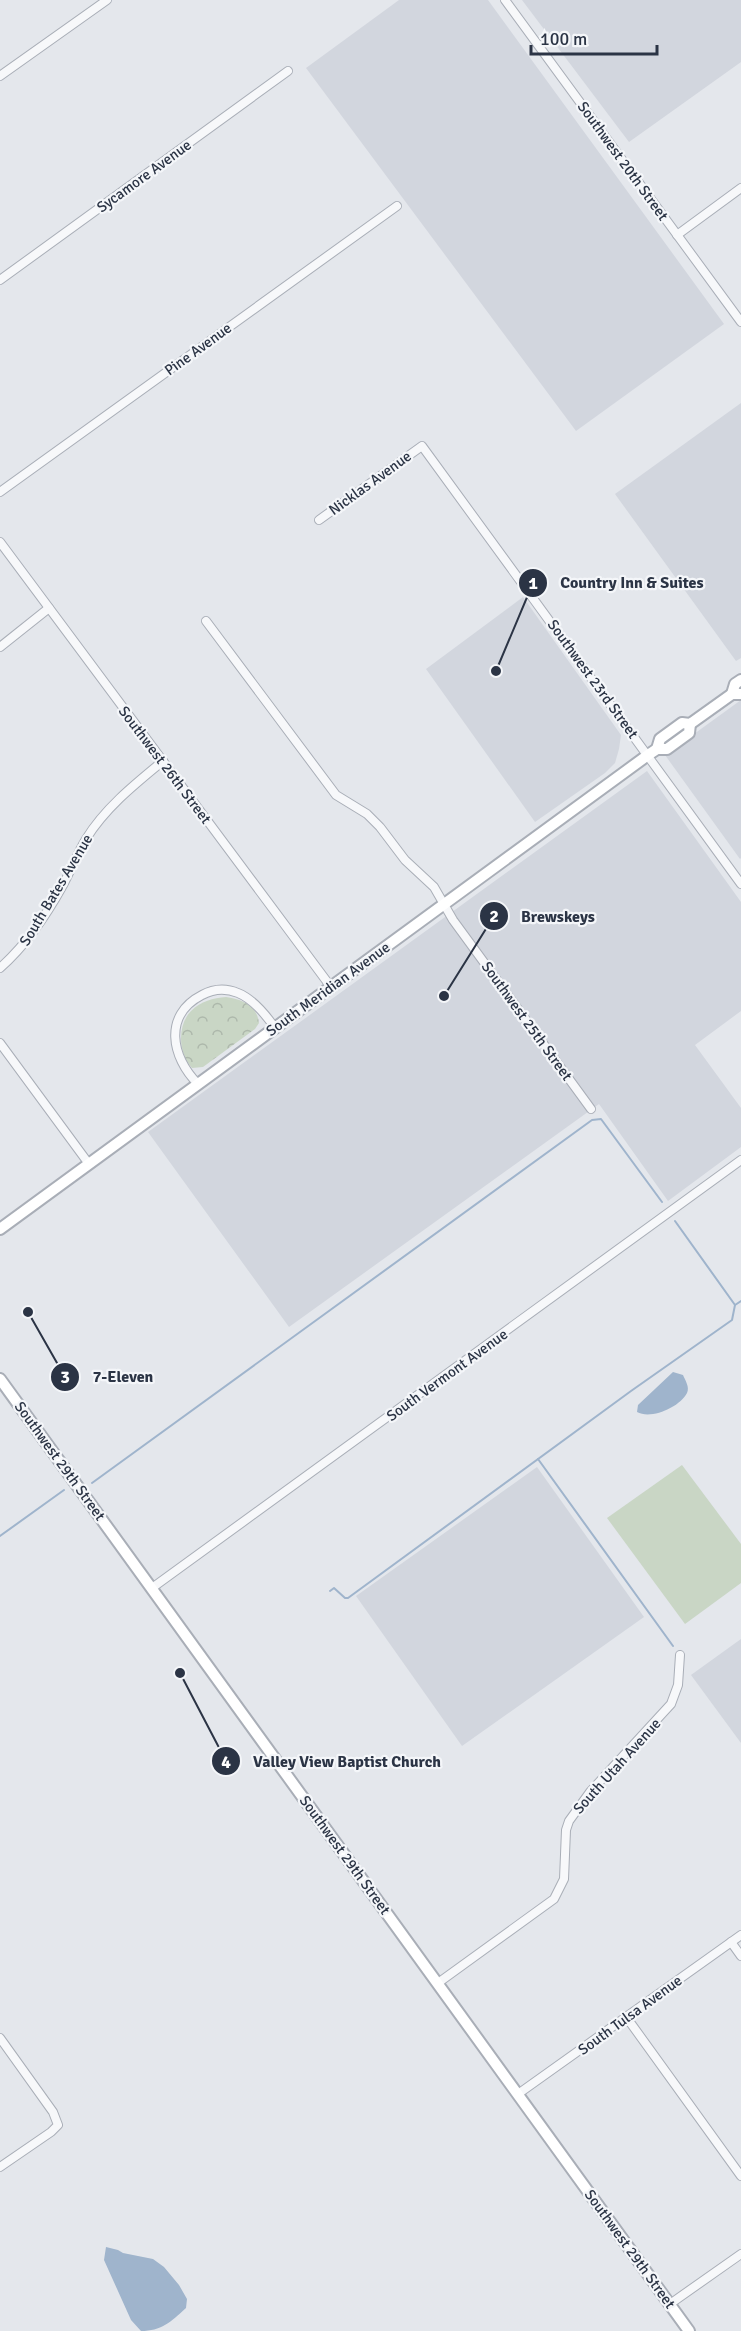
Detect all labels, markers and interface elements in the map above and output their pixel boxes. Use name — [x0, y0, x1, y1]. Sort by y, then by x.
scale bar — [531, 18, 657, 56]
text: 100 m — [540, 28, 587, 50]
street label: Southwest 20th Street — [574, 98, 672, 224]
street label: Sycamore Avenue — [93, 136, 195, 216]
street label: Pine Avenue — [161, 319, 235, 379]
street label: Nicklas Avenue — [325, 447, 415, 519]
callout: Country Inn & Suites — [518, 566, 716, 600]
text: 1 — [528, 572, 538, 594]
text: Country Inn & Suites — [560, 573, 704, 593]
street label: Southwest 23rd Street — [544, 616, 642, 742]
street label: Southwest 26th Street — [115, 703, 215, 827]
street label: South Bates Avenue — [16, 831, 96, 949]
callout: Brewskeys — [479, 899, 607, 933]
text: 2 — [489, 905, 499, 927]
text: Brewskeys — [521, 907, 595, 927]
street label: South Meridian Avenue — [263, 938, 393, 1040]
street label: Southwest 25th Street — [478, 958, 576, 1084]
street label: South Vermont Avenue — [383, 1325, 511, 1425]
callout: 7-Eleven — [50, 1360, 165, 1394]
text: 3 — [60, 1366, 70, 1388]
text: 7-Eleven — [93, 1367, 154, 1387]
street label: Southwest 29th Street — [11, 1398, 109, 1524]
street label: South Utah Avenue — [569, 1715, 665, 1817]
callout: Valley View Baptist Church — [211, 1744, 453, 1778]
text: 4 — [221, 1751, 231, 1773]
text: Valley View Baptist Church — [253, 1752, 441, 1772]
street label: Southwest 29th Street — [296, 1792, 394, 1918]
street label: South Tulsa Avenue — [574, 1971, 686, 2059]
street label: Southwest 29th Street — [581, 2186, 679, 2312]

